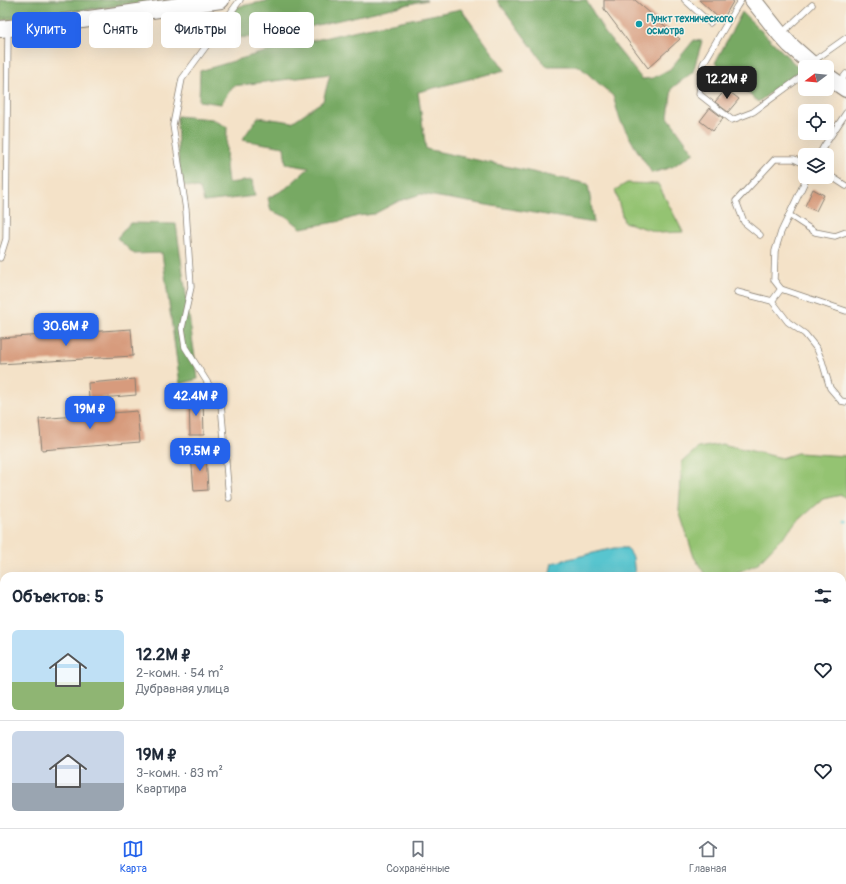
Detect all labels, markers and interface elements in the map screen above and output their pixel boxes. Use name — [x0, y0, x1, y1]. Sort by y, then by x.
chip: Купить — [12, 12, 81, 48]
chip: Снять — [89, 12, 153, 48]
chip: Фильтры — [161, 12, 241, 48]
chip: Новое — [249, 12, 314, 48]
place label: Пункт технического осмотра — [646, 13, 734, 37]
marker: Пункт технического осмотра — [634, 19, 644, 29]
north arrow — [798, 60, 834, 96]
map controls — [798, 60, 834, 184]
pin: 12.2M ₽ — [690, 66, 764, 100]
text: 12.2M ₽ — [706, 71, 748, 87]
button: locate — [798, 104, 834, 140]
button: layers — [798, 148, 834, 184]
pin: 30.6M ₽ — [29, 313, 103, 347]
text: 30.6M ₽ — [43, 318, 89, 334]
pin: 42.4M ₽ — [159, 383, 233, 417]
text: 42.4M ₽ — [173, 388, 219, 404]
pin: 19M ₽ — [62, 396, 118, 430]
text: 19M ₽ — [74, 401, 106, 417]
pin: 19.5M ₽ — [163, 438, 237, 472]
text: 19.5M ₽ — [179, 443, 221, 459]
icon: filters — [812, 585, 834, 607]
text: Объектов: 5 — [12, 586, 104, 607]
text: 12.2M ₽ — [136, 644, 192, 665]
icon: home — [44, 646, 92, 694]
icon: heart — [812, 659, 834, 681]
text: 2-комн. · 54 m² — [136, 665, 224, 681]
text: Дубравная улица — [136, 681, 229, 697]
text: 19M ₽ — [136, 744, 178, 765]
icon: home — [44, 747, 92, 795]
icon: heart — [812, 760, 834, 782]
text: 3-комн. · 83 m² — [136, 765, 223, 781]
text: Квартира — [136, 781, 187, 797]
tab: Карта — [120, 838, 147, 875]
tab: Сохранённые — [386, 838, 450, 875]
tab: Главная — [689, 838, 726, 875]

